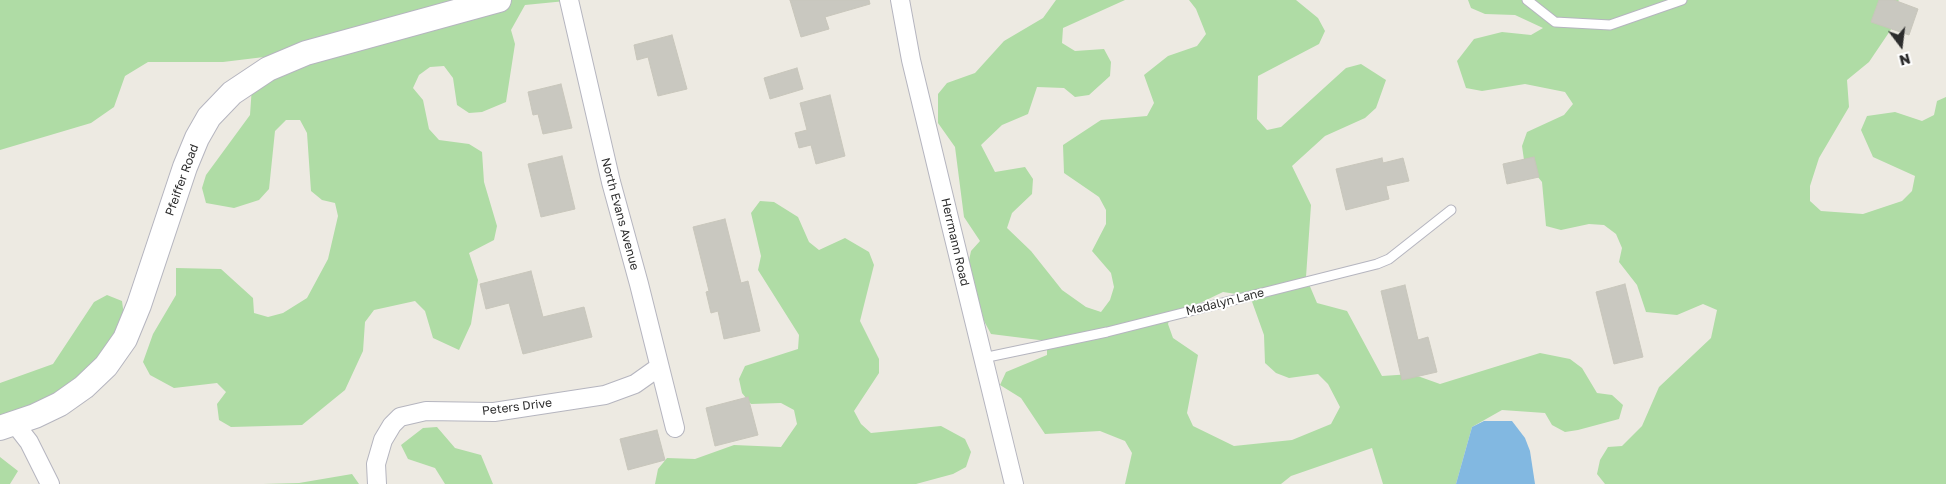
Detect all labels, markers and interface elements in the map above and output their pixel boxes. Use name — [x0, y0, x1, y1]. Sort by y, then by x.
north arrow — [1876, 20, 1926, 70]
text: N — [1898, 50, 1912, 70]
street label: Pfeiffer Road — [162, 142, 202, 218]
street label: North Evans Avenue — [598, 156, 642, 272]
street label: Herrmann Road — [938, 197, 972, 287]
street label: Madalyn Lane — [1184, 285, 1266, 319]
street label: Peters Drive — [481, 396, 553, 418]

